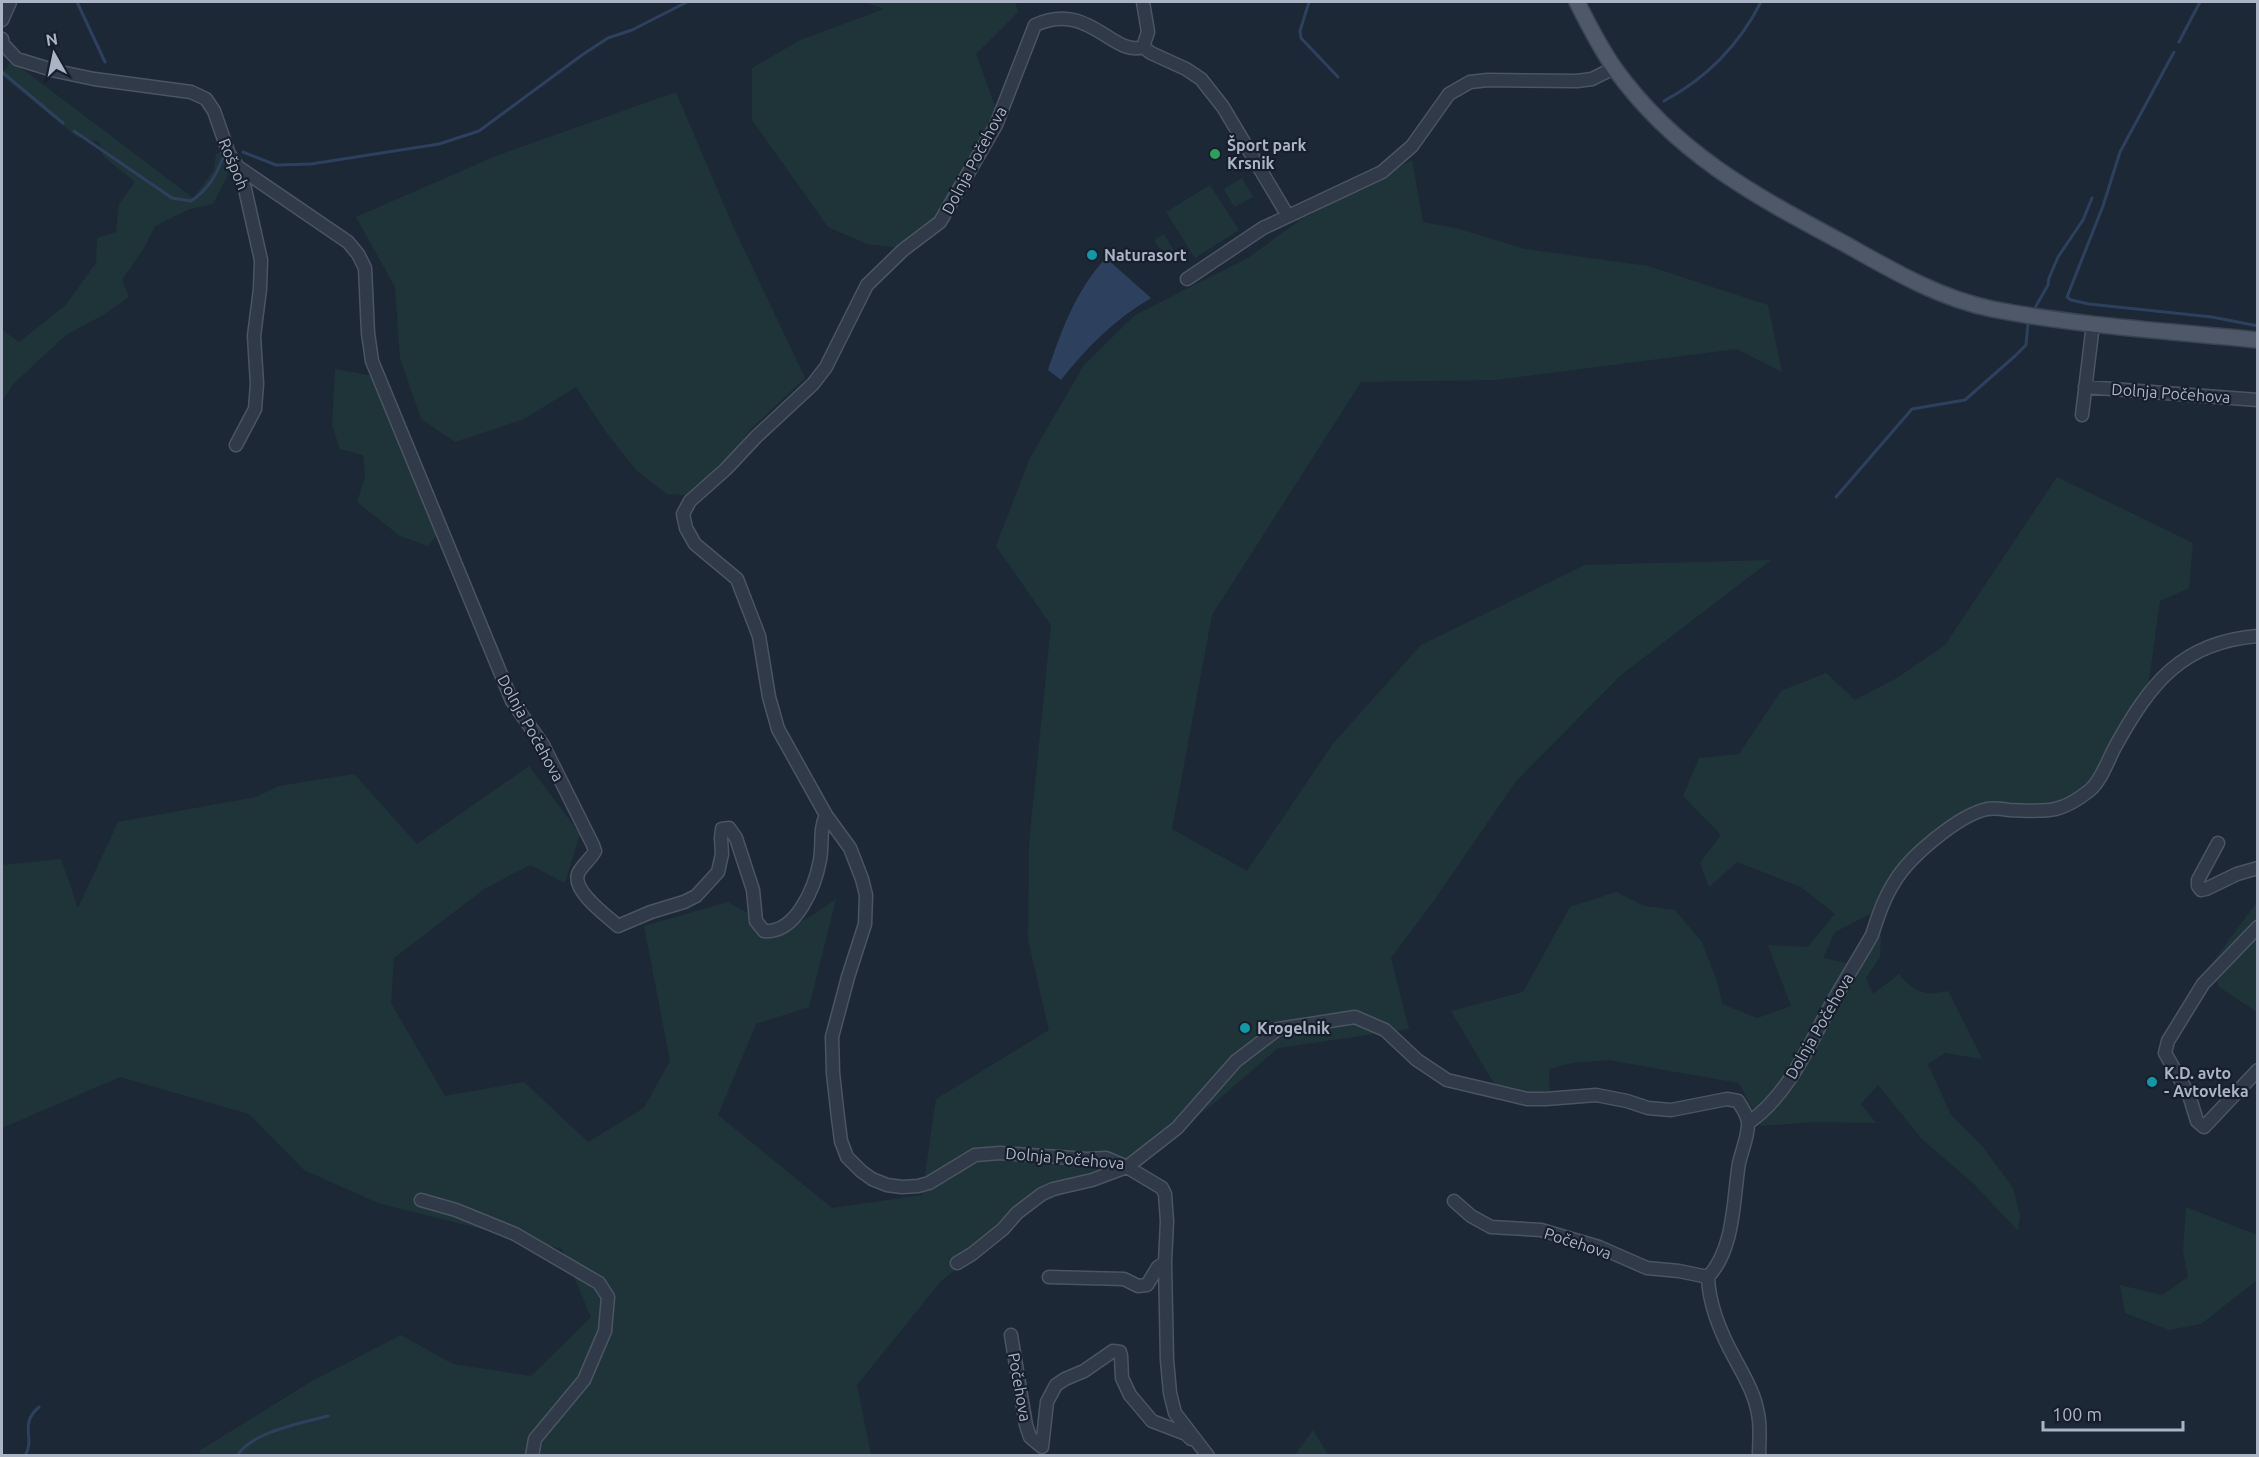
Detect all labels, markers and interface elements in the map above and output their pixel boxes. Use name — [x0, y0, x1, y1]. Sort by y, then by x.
north arrow — [24, 24, 84, 84]
text: N — [44, 29, 59, 49]
street label: Dolnja Počehova — [938, 103, 1010, 217]
place label: Šport park Krsnik — [1227, 135, 1306, 172]
street label: Rošpoh — [216, 136, 252, 192]
marker: Šport park Krsnik — [1208, 147, 1222, 161]
place label: Naturasort — [1104, 246, 1187, 264]
marker: Naturasort — [1085, 248, 1099, 262]
street label: Dolnja Počehova — [2111, 380, 2231, 406]
street label: Dolnja Počehova — [494, 672, 568, 784]
street label: Dolnja Počehova — [1781, 970, 1857, 1082]
place label: Krogelnik — [1257, 1019, 1330, 1037]
marker: Krogelnik — [1238, 1021, 1252, 1035]
place label: K.D. avto - Avtovleka — [2164, 1064, 2249, 1100]
marker: K.D. avto - Avtovleka — [2145, 1075, 2159, 1089]
street label: Dolnja Počehova — [1005, 1144, 1125, 1172]
street label: Počehova — [1542, 1224, 1614, 1262]
street label: Počehova — [1005, 1351, 1035, 1423]
scale bar — [2043, 1394, 2182, 1432]
text: 100 m — [2052, 1404, 2102, 1424]

